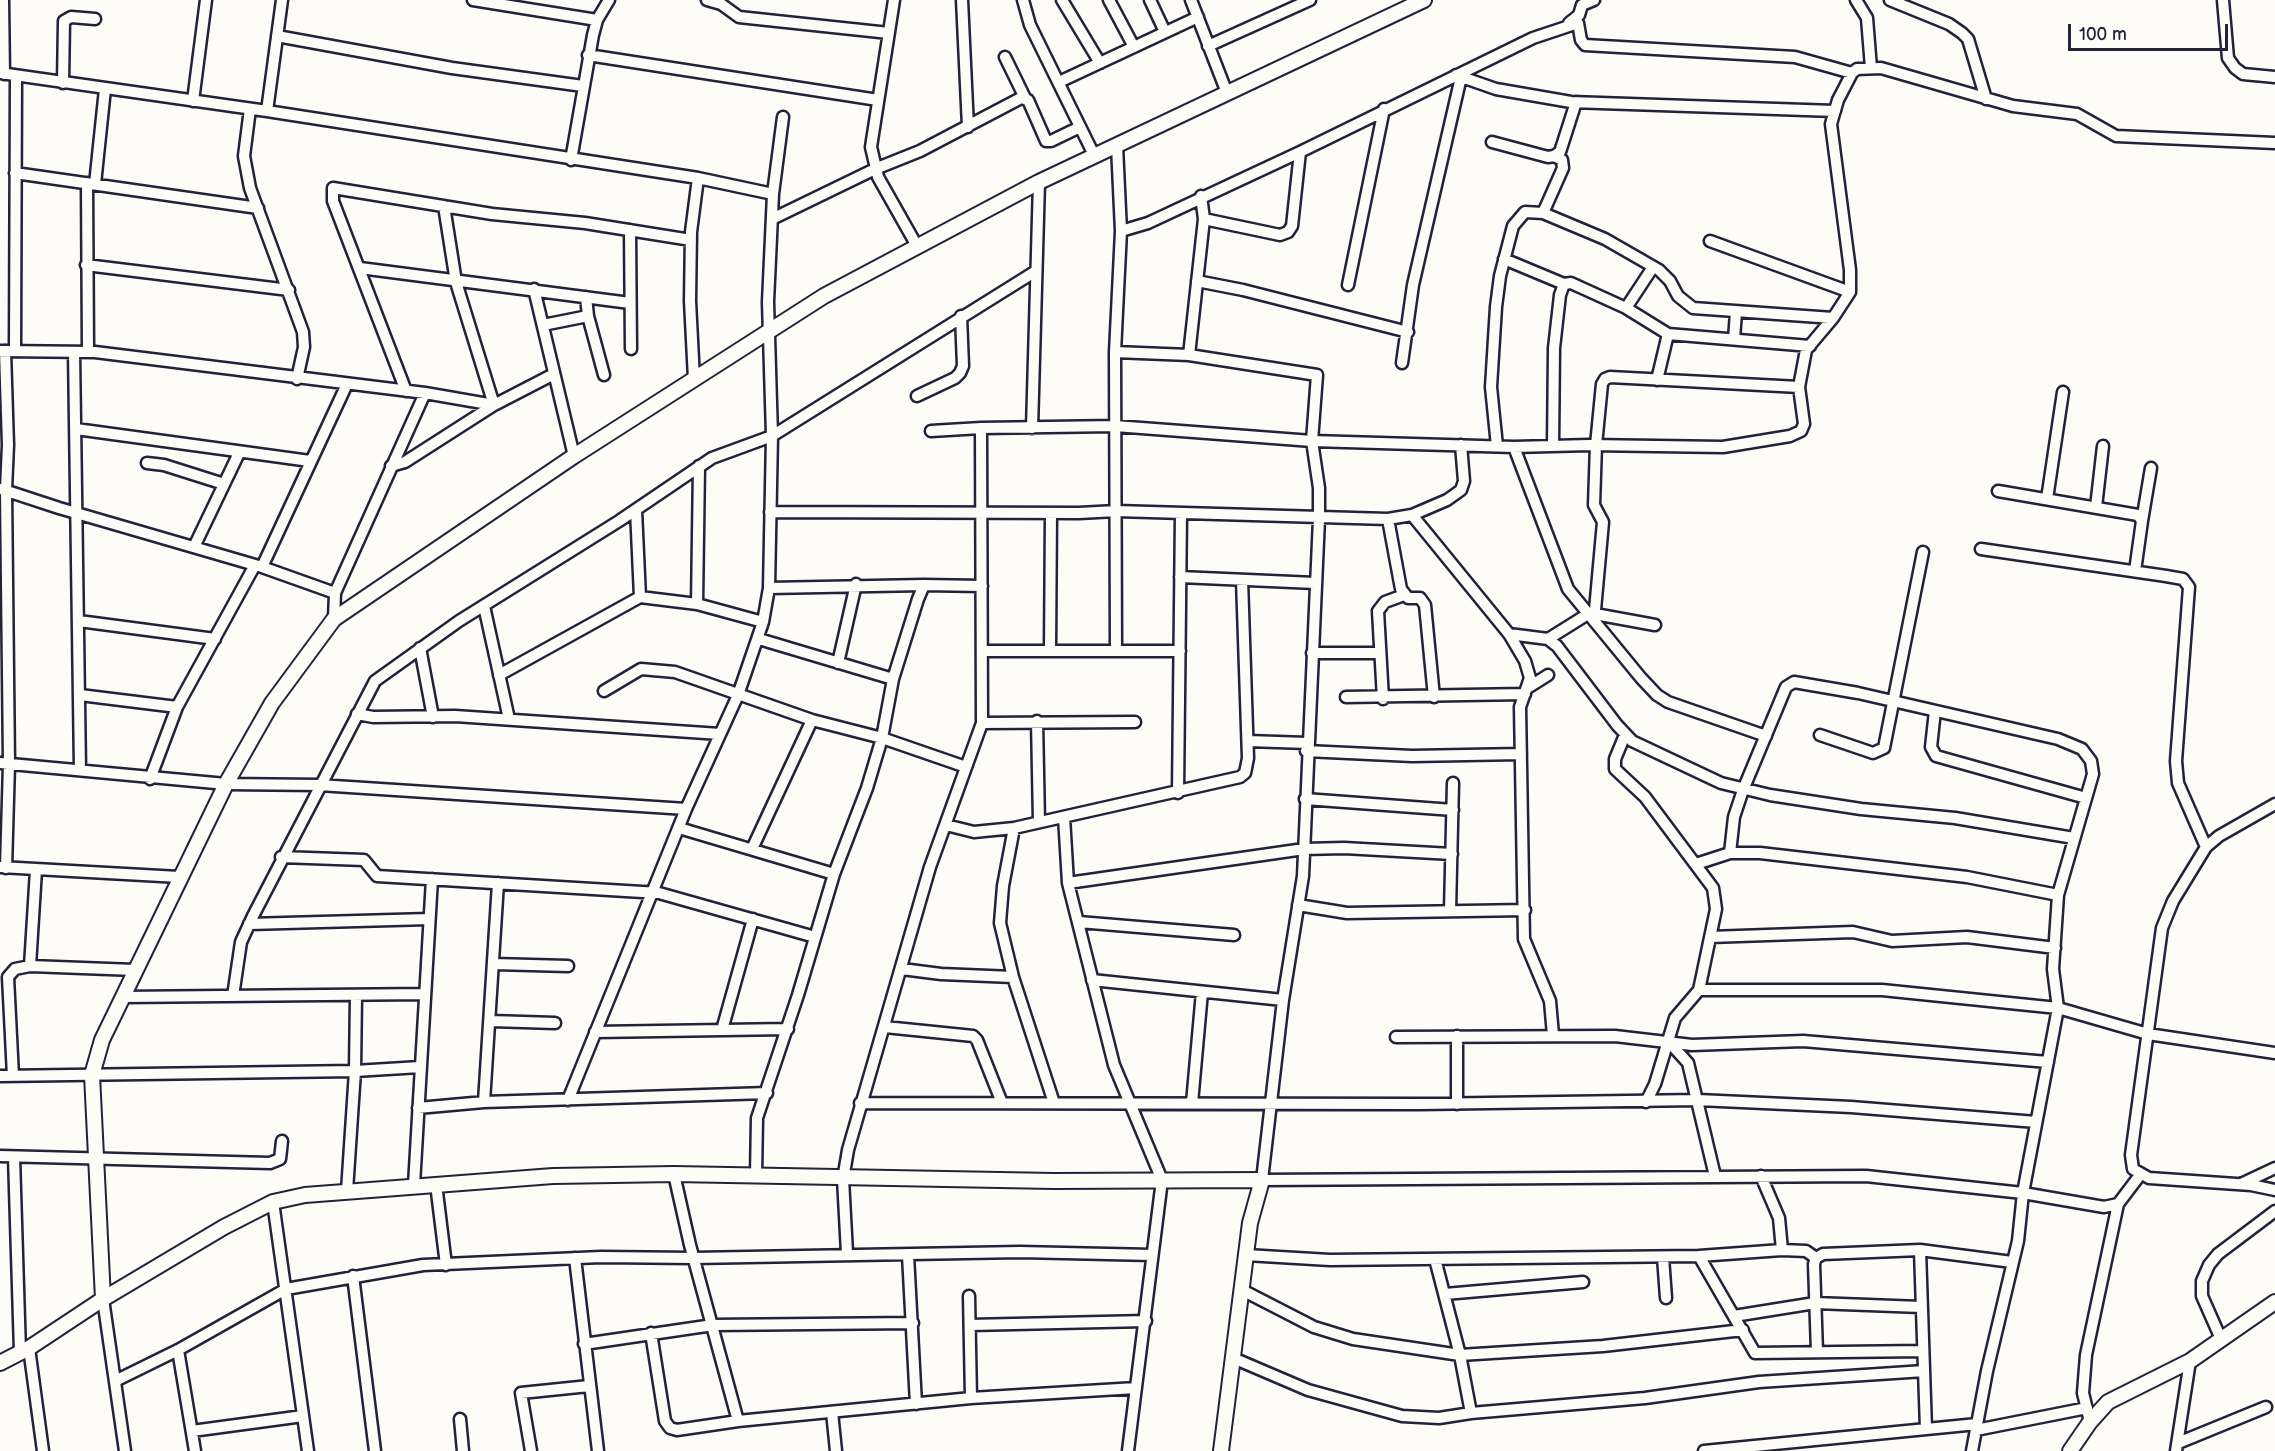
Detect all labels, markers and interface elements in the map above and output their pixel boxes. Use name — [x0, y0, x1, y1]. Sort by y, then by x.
scale bar — [2071, 12, 2232, 50]
text: 100 m — [2079, 24, 2127, 45]

